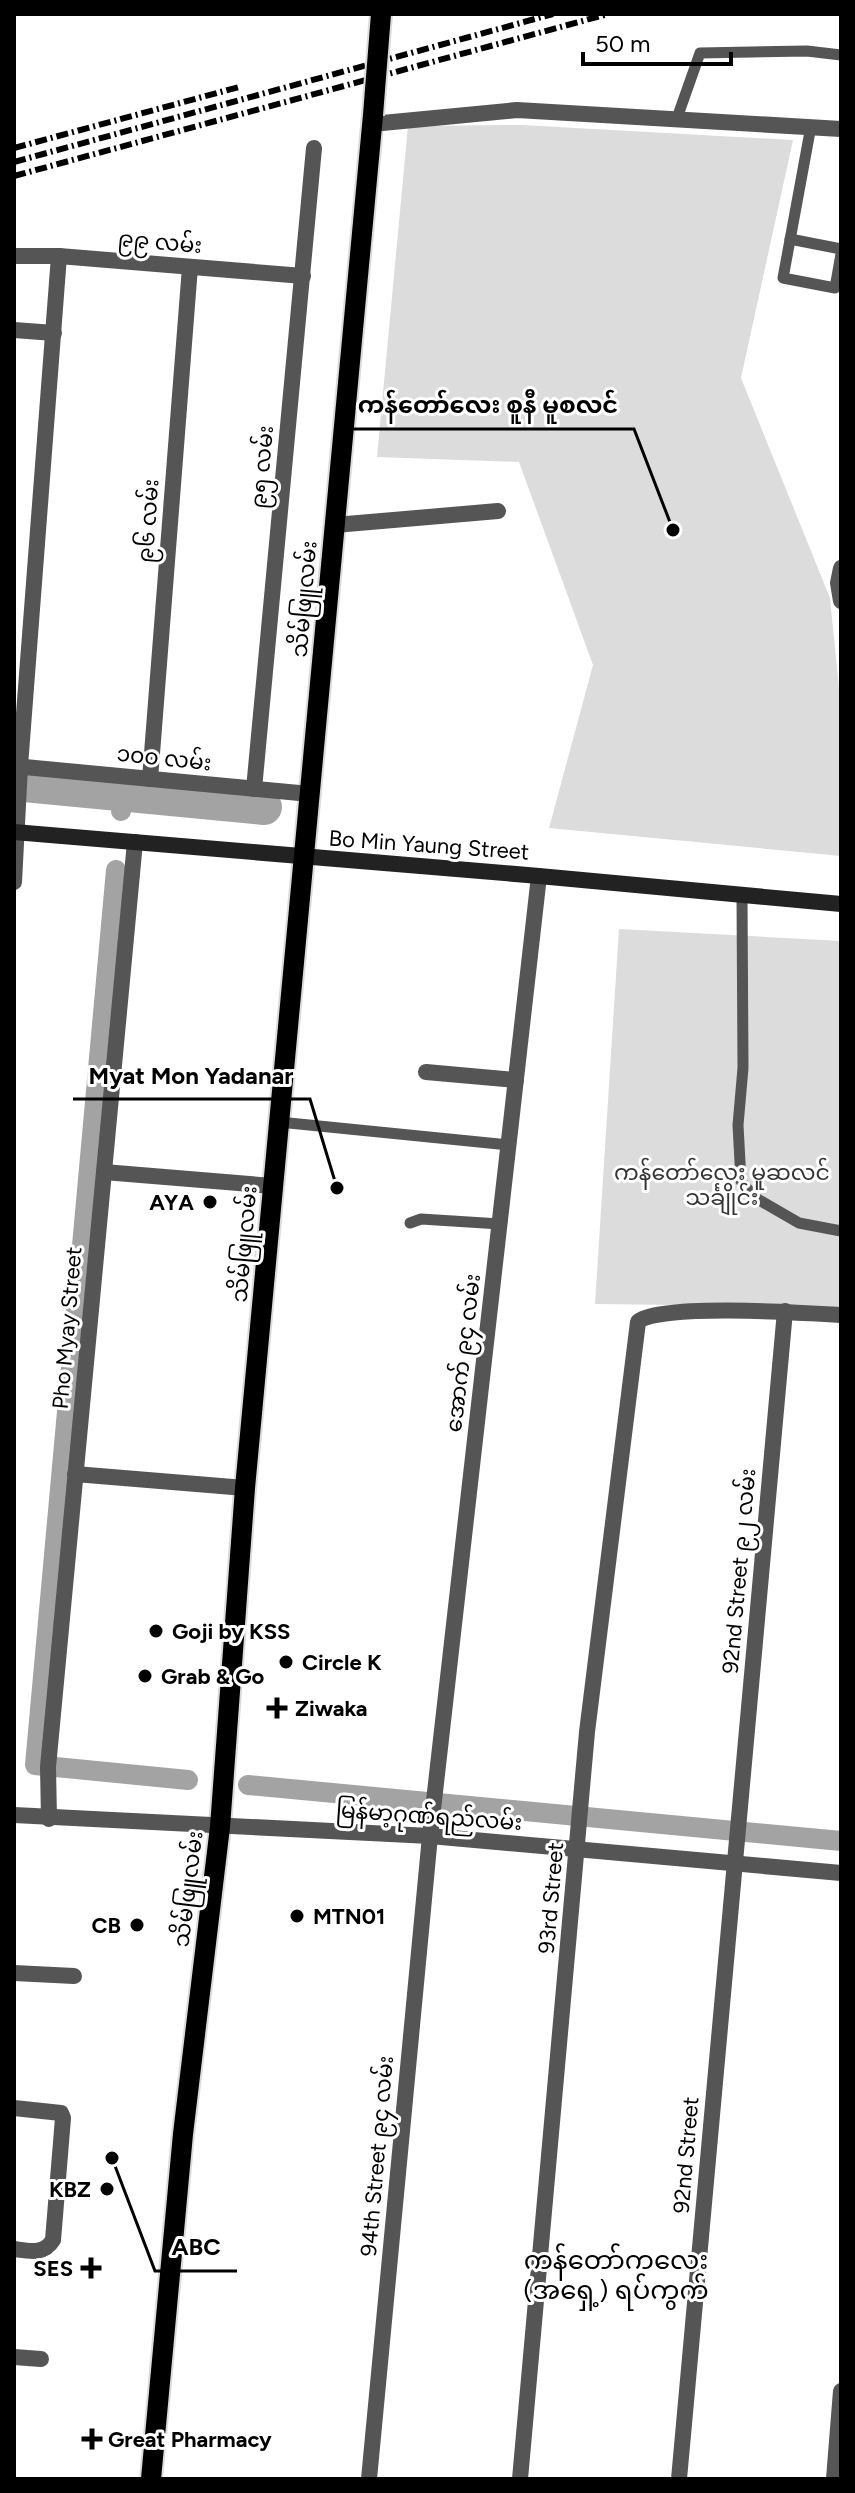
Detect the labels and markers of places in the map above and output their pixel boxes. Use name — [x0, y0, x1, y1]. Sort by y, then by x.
callout: ကန်တော်လေး စူနီ မူစလင် — [342, 381, 634, 429]
callout: Myat Mon Yadanar — [73, 1051, 310, 1099]
place label: AYA — [149, 1189, 194, 1216]
marker: AYA — [201, 1193, 219, 1211]
place label: Goji by KSS — [172, 1618, 290, 1645]
marker: Goji by KSS — [147, 1622, 165, 1640]
place label: Circle K — [302, 1649, 382, 1676]
marker: Circle K — [277, 1653, 295, 1671]
place label: Grab & Go — [161, 1663, 265, 1690]
marker: Grab & Go — [136, 1667, 154, 1685]
place label: Ziwaka — [295, 1695, 367, 1722]
marker: Ziwaka — [266, 1697, 288, 1719]
place label: MTN01 — [313, 1903, 385, 1930]
marker: MTN01 — [288, 1907, 306, 1925]
place label: CB — [92, 1912, 121, 1939]
marker: CB — [128, 1916, 146, 1934]
place label: KBZ — [49, 2176, 91, 2203]
marker: KBZ — [98, 2180, 116, 2198]
callout: ABC — [155, 2223, 237, 2271]
place label: SES — [33, 2255, 73, 2282]
marker: SES — [80, 2257, 102, 2279]
place label: Great Pharmacy — [108, 2426, 272, 2453]
marker: Great Pharmacy — [83, 2430, 101, 2448]

